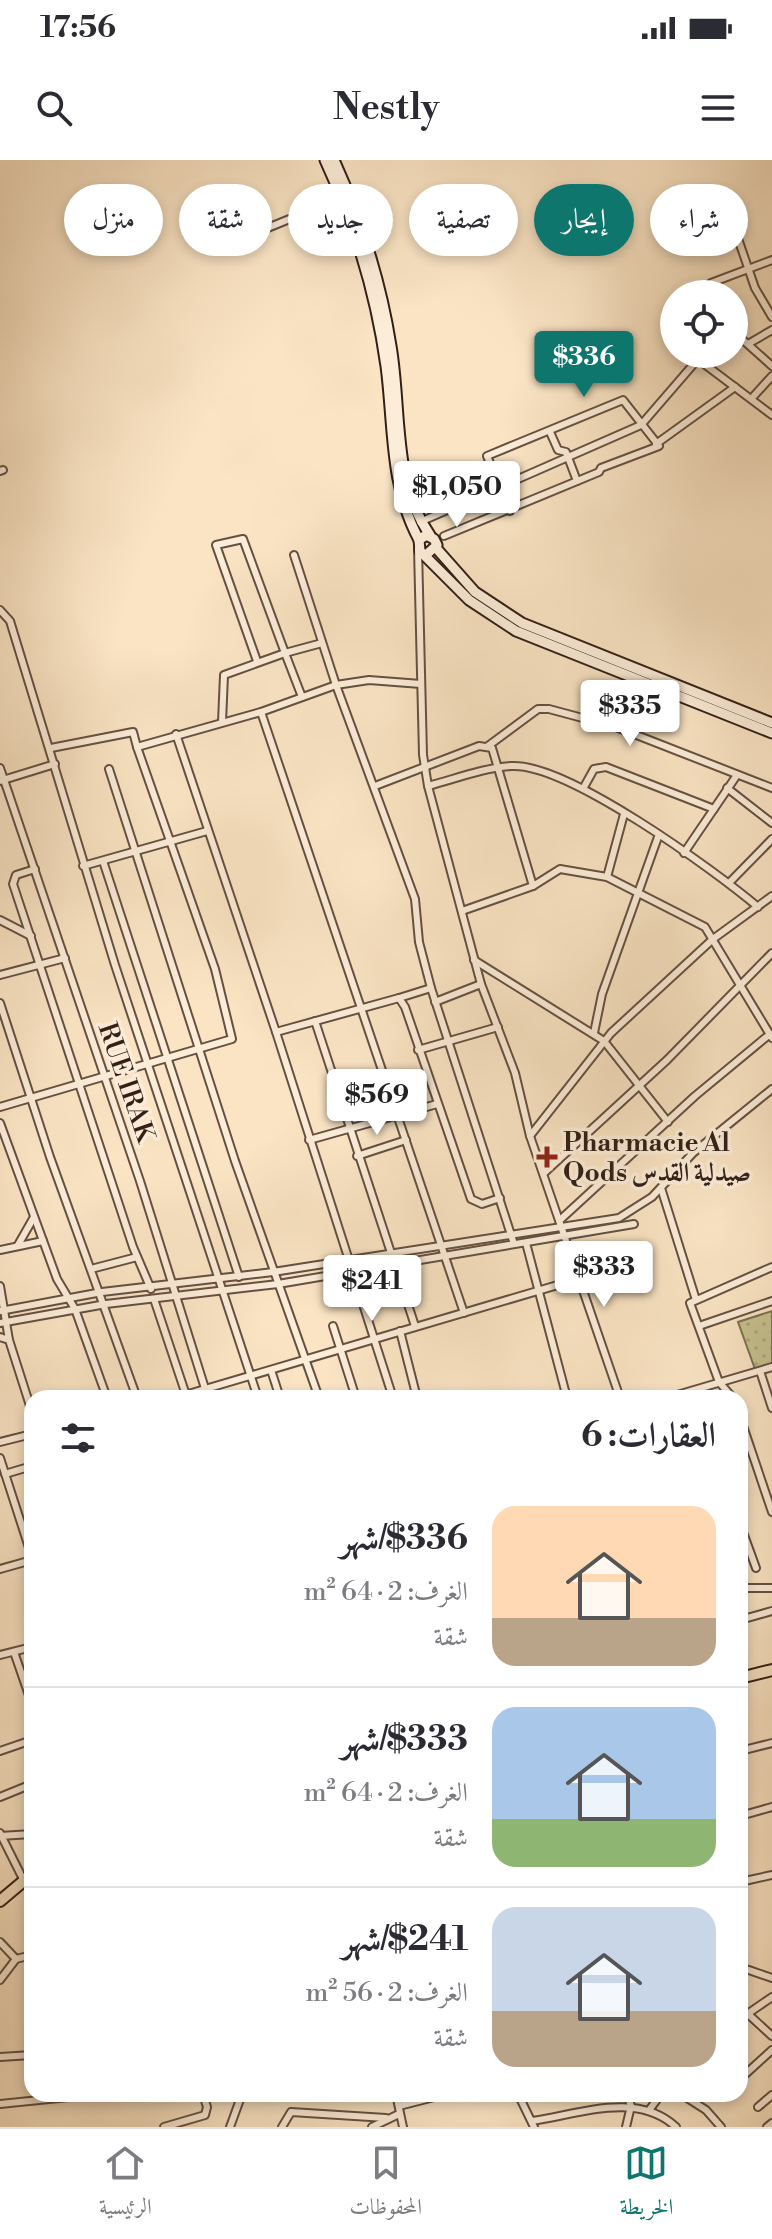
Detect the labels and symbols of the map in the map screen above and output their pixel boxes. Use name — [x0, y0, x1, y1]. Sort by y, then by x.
pin: $336 — [537, 331, 631, 399]
pin: $1,050 — [392, 461, 522, 529]
pin: $335 — [583, 680, 677, 748]
street label: RUE IRAK — [91, 1018, 162, 1148]
pin: $569 — [330, 1069, 424, 1137]
place label: Pharmacie Al Qods صيدلية القدس — [563, 1127, 751, 1189]
marker: Pharmacie Al Qods صيدلية القدس — [538, 1148, 556, 1166]
pin: $333 — [557, 1241, 651, 1309]
pin: $241 — [325, 1255, 419, 1323]

